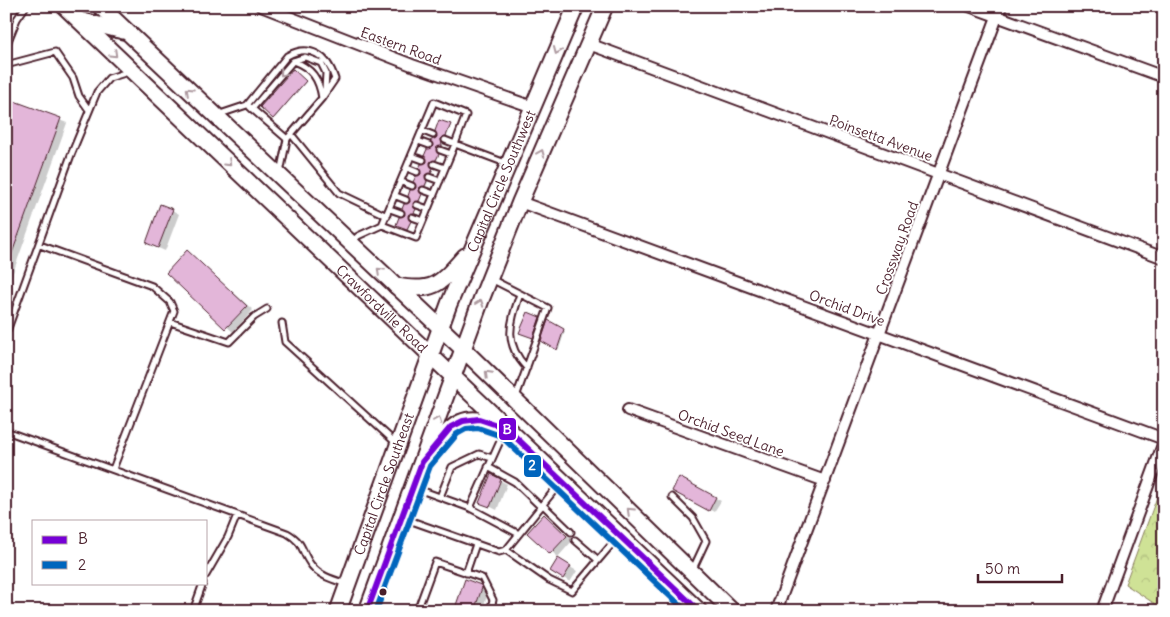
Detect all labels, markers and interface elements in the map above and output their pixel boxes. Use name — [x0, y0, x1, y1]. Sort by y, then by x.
street label: Eastern Road — [358, 23, 444, 69]
one-way arrow — [552, 46, 563, 55]
one-way arrow — [108, 48, 117, 57]
one-way arrow — [280, 67, 289, 76]
one-way arrow — [186, 88, 195, 97]
street label: Capital Circle Southwest — [463, 107, 540, 255]
street label: Poinsetta Avenue — [827, 111, 935, 165]
one-way arrow — [535, 149, 546, 158]
one-way arrow — [222, 157, 231, 166]
street label: Crossway Road — [872, 199, 922, 297]
street label: Crawfordville Road — [332, 261, 431, 357]
one-way arrow — [377, 268, 386, 277]
street label: Orchid Drive — [807, 286, 887, 330]
one-way arrow — [474, 300, 484, 308]
one-way arrow — [485, 371, 494, 380]
street label: Orchid Seed Lane — [675, 405, 787, 461]
street label: Capital Circle Southeast — [350, 410, 418, 558]
one-way arrow — [432, 416, 442, 425]
line badge: B — [498, 417, 517, 441]
text: B — [502, 420, 512, 438]
line badge: 2 — [523, 454, 542, 478]
text: 2 — [528, 456, 536, 474]
one-way arrow — [627, 508, 636, 517]
legend — [32, 520, 208, 584]
text: B — [78, 529, 88, 548]
scale bar — [978, 552, 1061, 584]
text: 2 — [78, 555, 86, 574]
text: 50 m — [985, 559, 1020, 578]
unlabelled marker — [378, 587, 388, 597]

